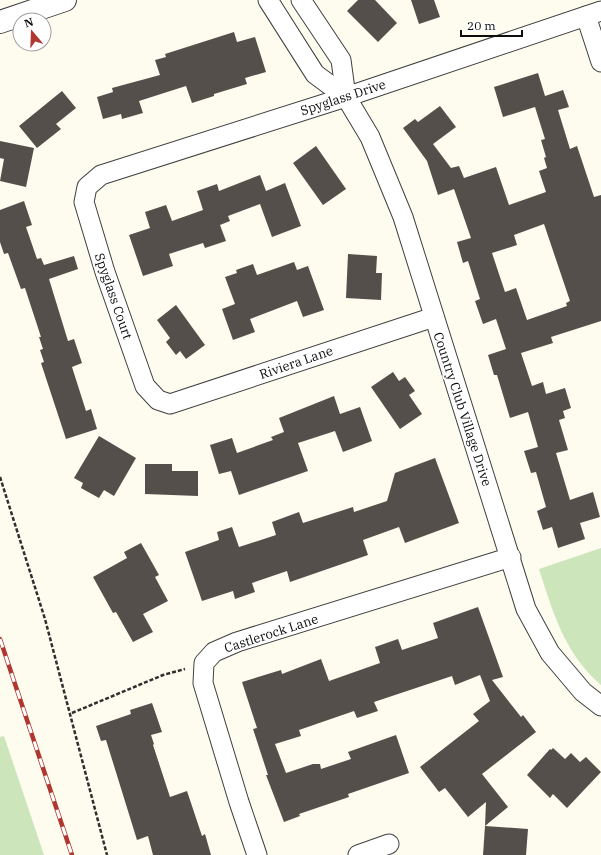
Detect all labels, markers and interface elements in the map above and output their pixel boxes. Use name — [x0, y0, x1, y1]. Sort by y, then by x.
north arrow — [12, 12, 52, 52]
scale bar — [461, 12, 522, 38]
text: N — [22, 14, 35, 31]
text: 20 m — [467, 18, 496, 33]
street label: Spyglass Drive — [298, 76, 388, 119]
street label: Spyglass Court — [91, 251, 136, 342]
street label: Country Club Village Drive — [430, 330, 495, 488]
street label: Riviera Lane — [257, 342, 335, 383]
street label: Castlerock Lane — [222, 610, 320, 657]

